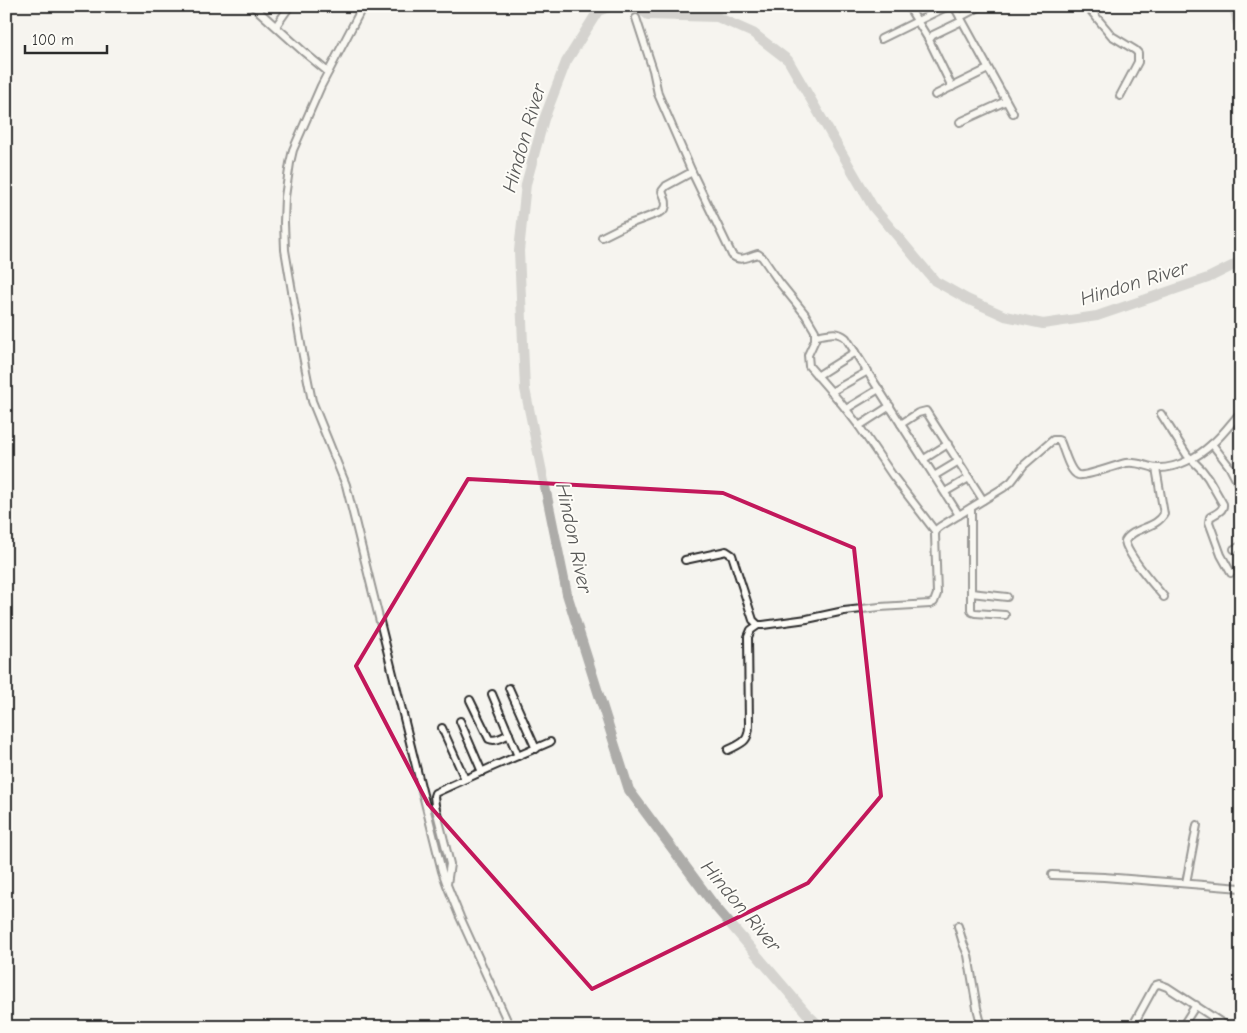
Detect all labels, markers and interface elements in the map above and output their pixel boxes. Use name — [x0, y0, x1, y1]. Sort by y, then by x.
scale bar — [25, 22, 108, 54]
text: 100 m — [32, 31, 74, 49]
water label: Hindon River — [498, 80, 551, 195]
water label: Hindon River — [1077, 255, 1192, 310]
water label: Hindon River — [551, 481, 597, 596]
water label: Hindon River — [696, 856, 786, 957]

